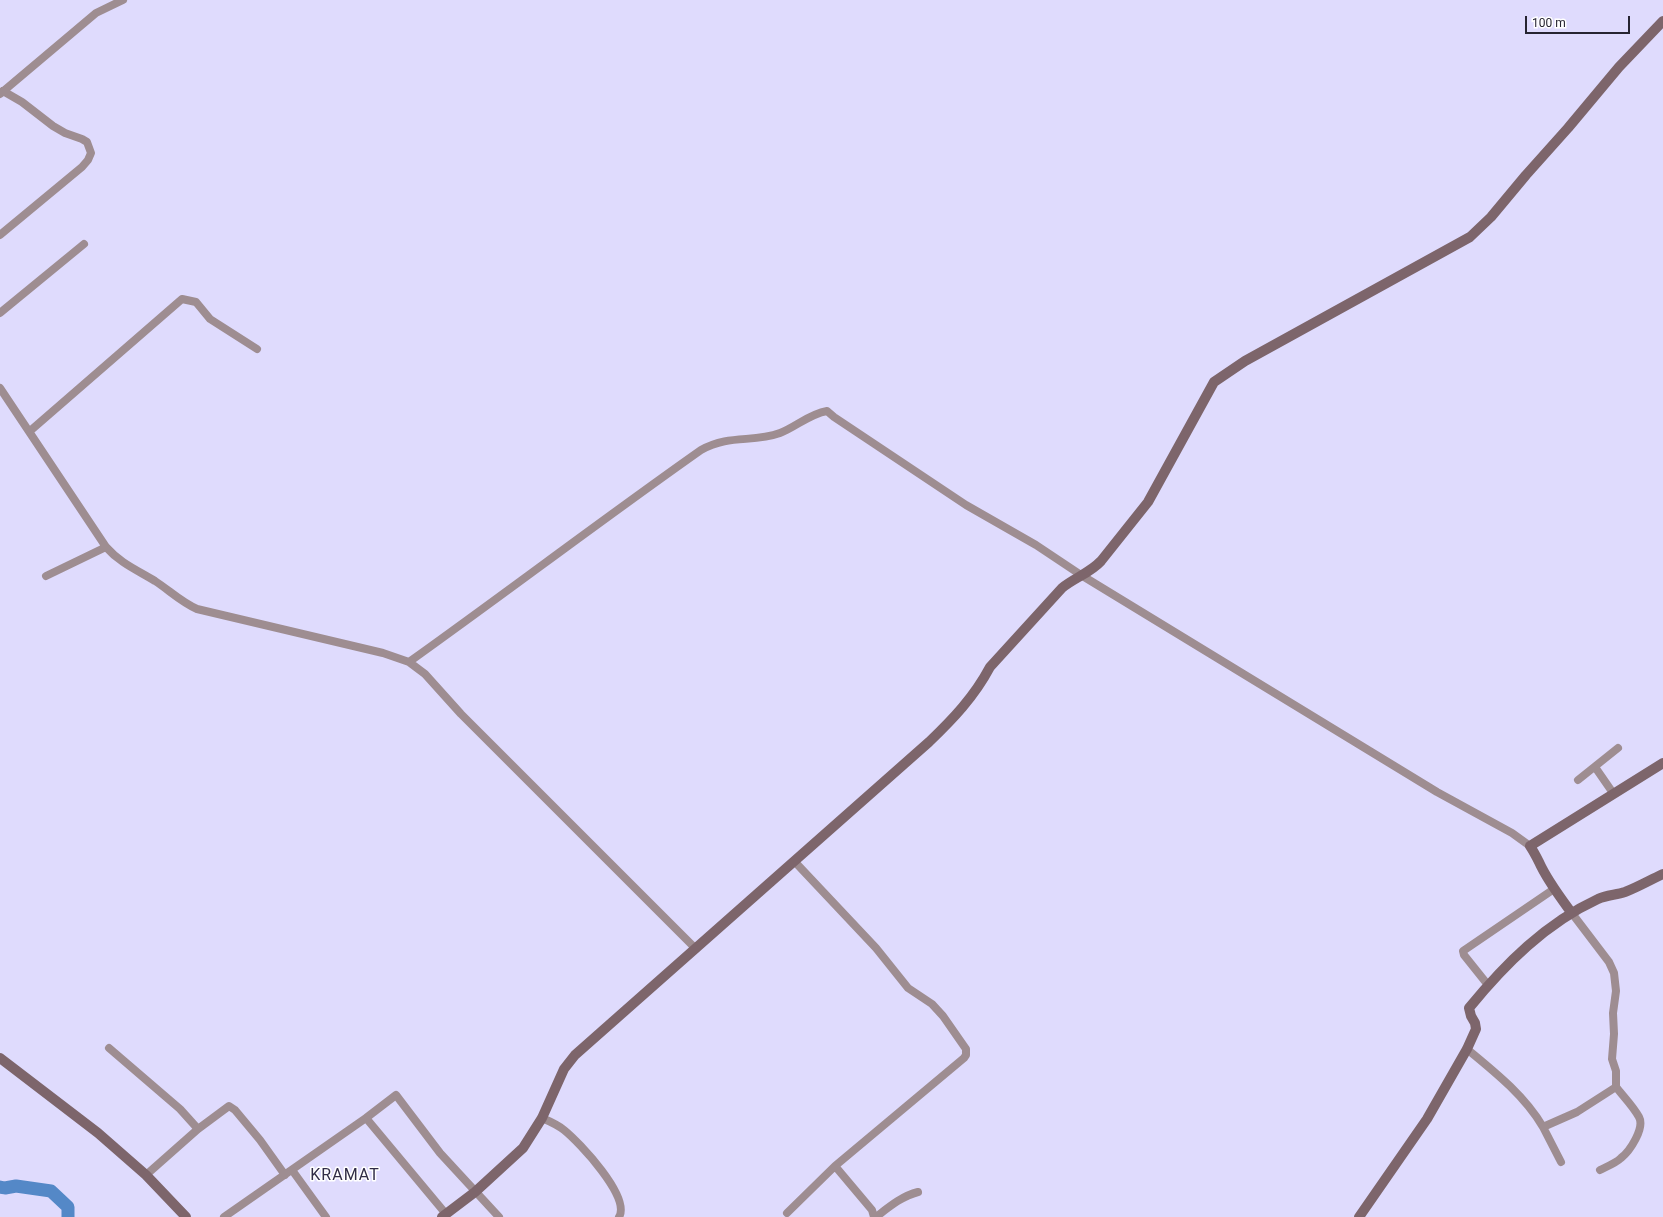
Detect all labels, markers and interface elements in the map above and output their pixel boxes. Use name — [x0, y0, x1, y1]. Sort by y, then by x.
scale bar — [1527, 8, 1632, 34]
text: 100 m — [1532, 16, 1566, 30]
district label: KRAMAT — [310, 1166, 380, 1186]

